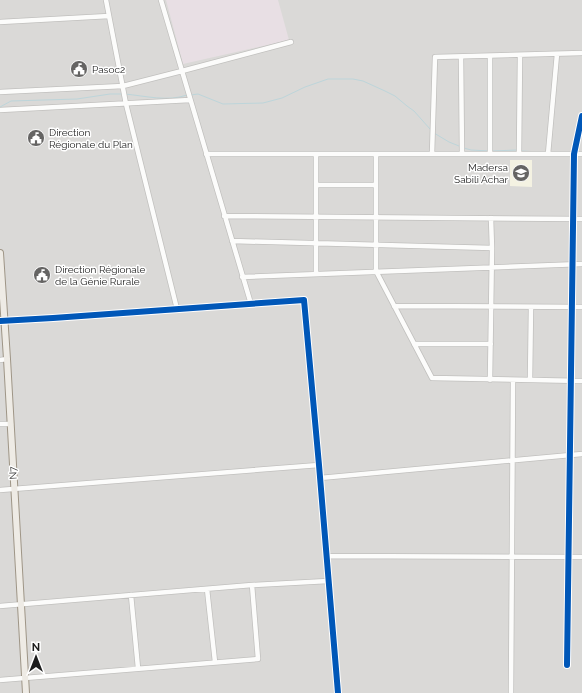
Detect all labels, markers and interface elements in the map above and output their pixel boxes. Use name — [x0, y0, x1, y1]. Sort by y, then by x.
public building icon: Pasoc2 — [69, 59, 89, 79]
place label: Pasoc2 — [92, 64, 125, 75]
place label: Direction Régionale du Plan — [49, 127, 133, 150]
public building icon: Direction Régionale du Plan — [26, 128, 46, 148]
place label: Madersa Sabili Achar — [454, 162, 508, 185]
school or university icon: Madersa Sabili Achar — [511, 163, 531, 183]
place label: Direction Régionale de la Génie Rurale — [55, 264, 145, 287]
public building icon: Direction Régionale de la Génie Rurale — [32, 265, 52, 285]
street label: N7 — [7, 466, 19, 480]
north arrow — [16, 637, 56, 677]
text: N — [32, 641, 40, 654]

